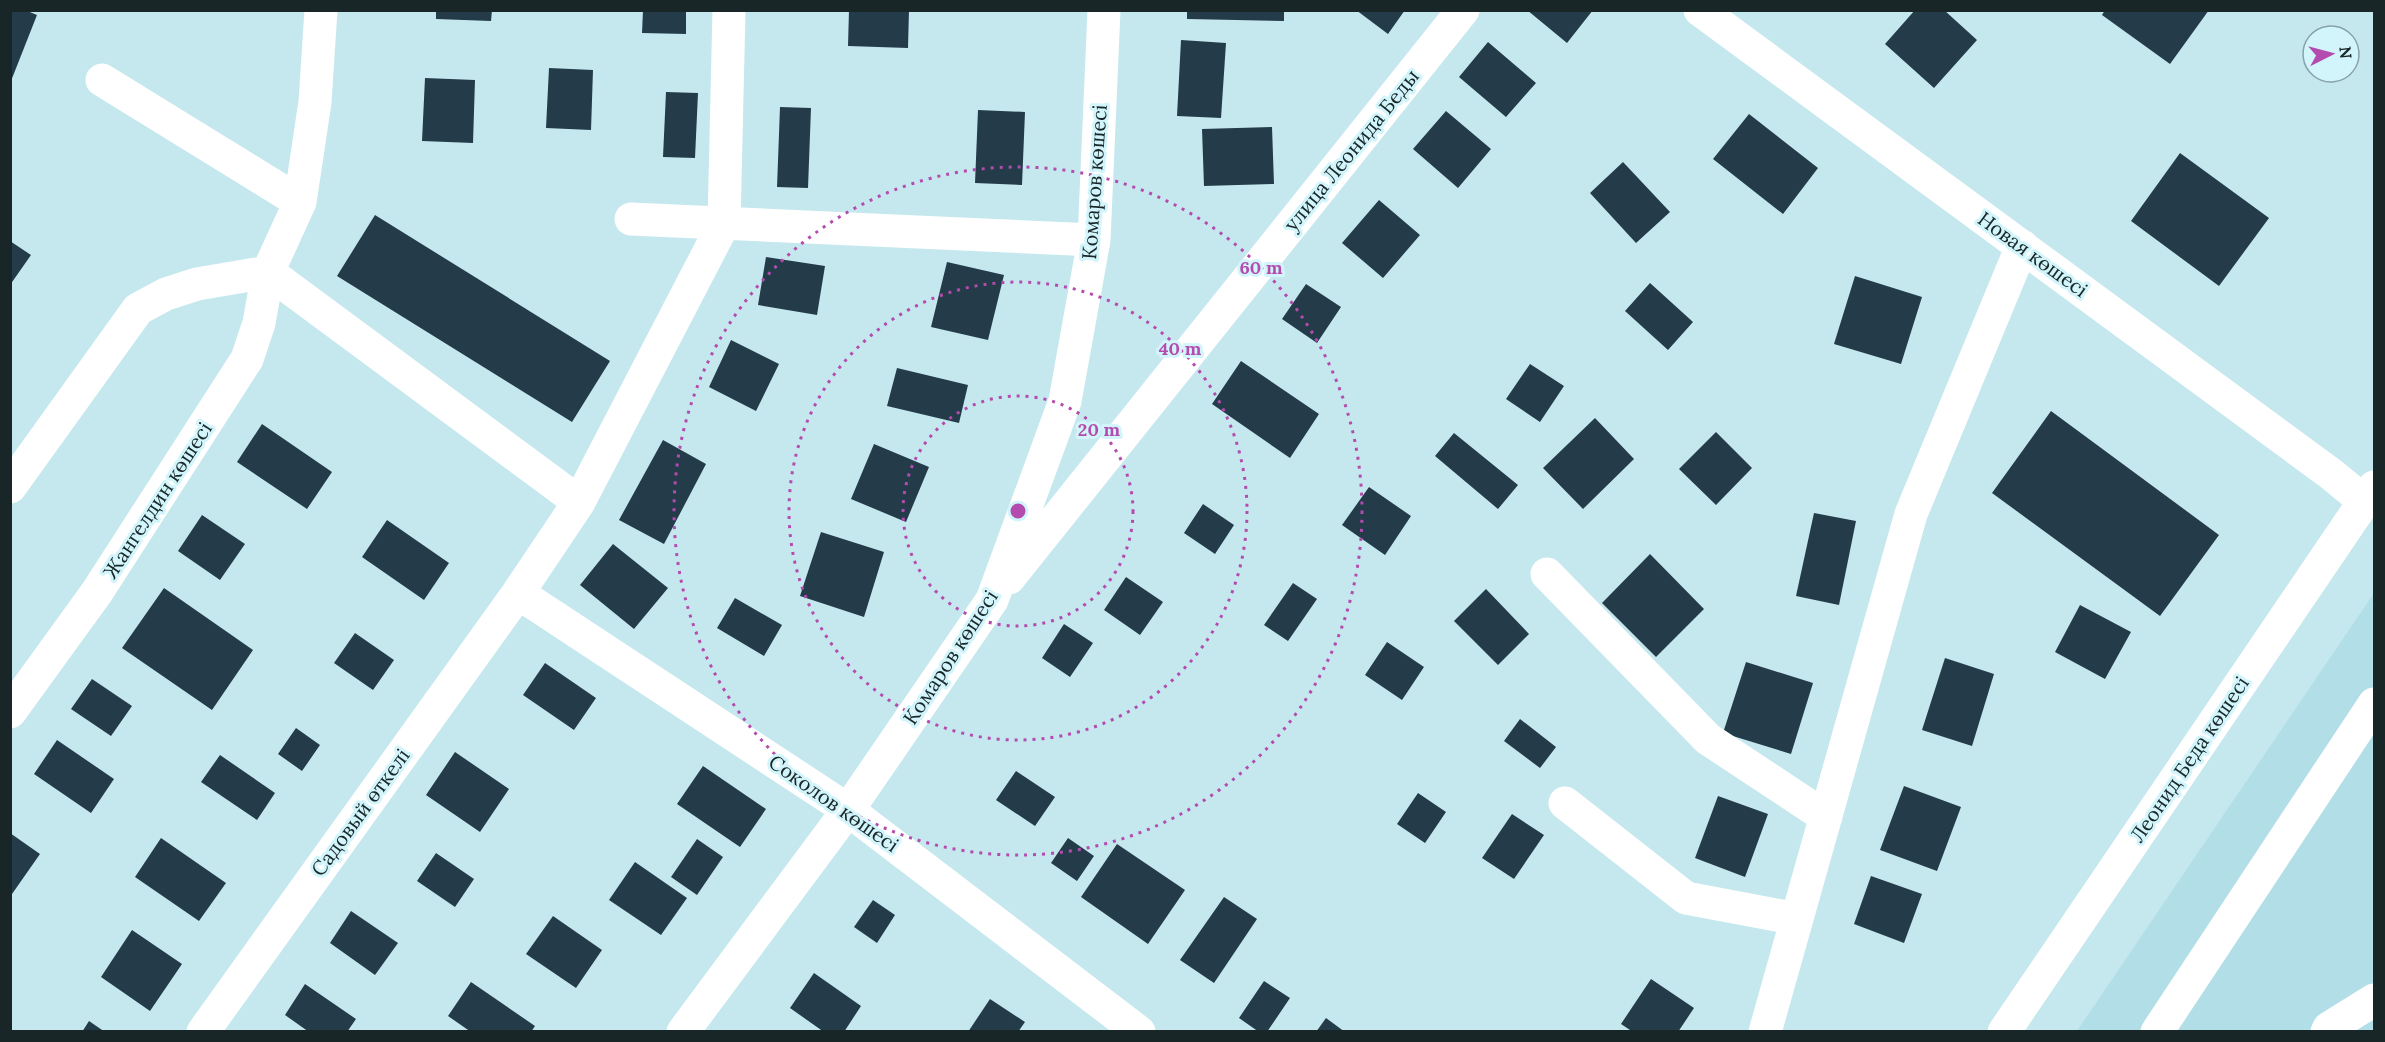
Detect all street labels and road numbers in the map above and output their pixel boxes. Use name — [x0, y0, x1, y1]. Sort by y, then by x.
street label: улица Леонида Беды — [1278, 64, 1424, 236]
street label: Комаров көшесі — [1076, 104, 1112, 260]
street label: Новая көшесі — [1973, 206, 2093, 302]
street label: Жангелдин көшесі — [97, 417, 217, 583]
street label: Комаров көшесі — [897, 585, 1003, 729]
street label: Леонид Беда көшесі — [2124, 671, 2254, 847]
street label: Садовый өткелі — [305, 743, 415, 881]
street label: Соколов көшесі — [764, 749, 904, 857]

